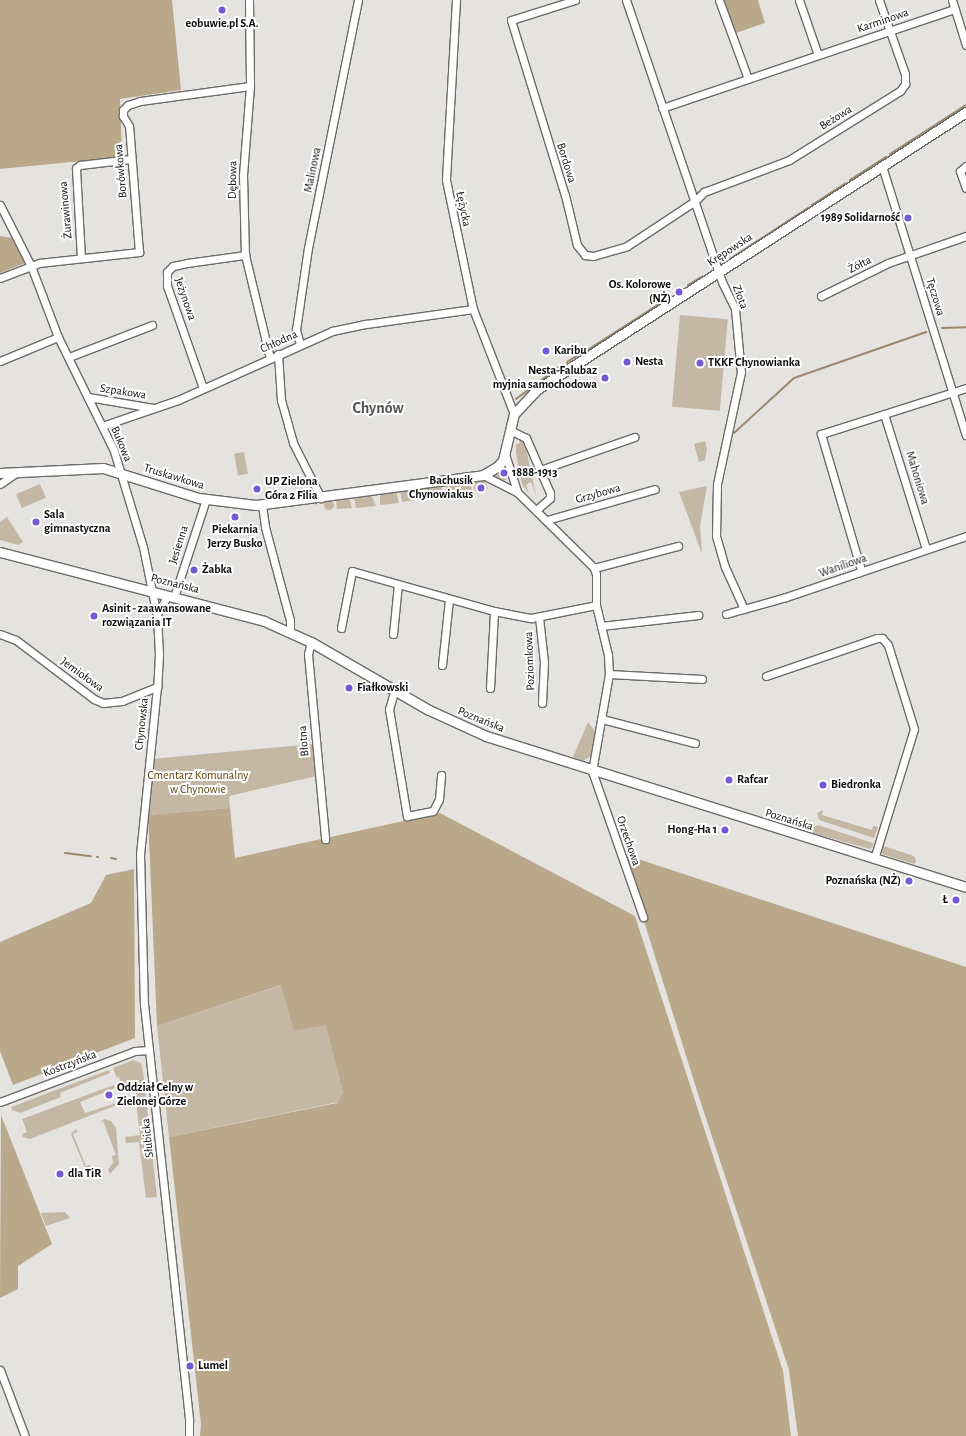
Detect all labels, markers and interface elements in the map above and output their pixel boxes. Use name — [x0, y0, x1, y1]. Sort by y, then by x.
marker: eobuwie.pl S.A. — [217, 5, 227, 15]
street label: Karminowa — [855, 5, 911, 37]
place label: eobuwie.pl S.A. — [186, 17, 258, 31]
street label: Beżowa — [817, 102, 855, 134]
street label: Bordowa — [553, 141, 579, 185]
street label: Borówkowa — [111, 143, 131, 199]
street label: Malinowa — [301, 146, 325, 194]
street label: Dębowa — [225, 161, 241, 199]
street label: Żurawinowa — [56, 181, 76, 239]
street label: Łężycka — [452, 190, 474, 228]
place label: 1989 Solidarność — [821, 211, 900, 225]
marker: 1989 Solidarność — [903, 213, 913, 223]
street label: Krępowska — [705, 230, 755, 270]
street label: Żółta — [846, 253, 874, 277]
street label: Jeżynowa — [171, 276, 199, 322]
street label: Tęczowa — [922, 276, 948, 318]
place label: Os. Kolorowe (NŻ) — [609, 278, 671, 306]
street label: Złota — [729, 283, 751, 311]
marker: Os. Kolorowe (NŻ) — [674, 287, 684, 297]
street label: Chłodna — [258, 327, 300, 357]
place label: Karibu — [554, 344, 586, 358]
marker: Karibu — [541, 346, 551, 356]
place label: Nesta — [635, 355, 663, 369]
place label: TKKF Chynowianka — [708, 356, 800, 370]
marker: Nesta — [622, 357, 632, 367]
marker: TKKF Chynowianka — [695, 358, 705, 368]
place label: Nesta-Falubaz myjnia samochodowa — [493, 364, 597, 392]
marker: Nesta-Falubaz myjnia samochodowa — [600, 373, 610, 383]
street label: Szpakowa — [99, 381, 147, 403]
district label: Chynów — [352, 398, 404, 418]
street label: Bukowa — [107, 424, 135, 464]
street label: Mahoniowa — [902, 450, 932, 506]
street label: Truskawkowa — [142, 461, 206, 493]
place label: 1888-1913 — [512, 466, 557, 480]
marker: 1888-1913 — [499, 468, 509, 478]
place label: Bachusik Chynowiakus — [409, 474, 473, 502]
place label: UP Zielona Góra 2 Filia — [265, 475, 318, 503]
street label: Grzybowa — [574, 481, 622, 507]
marker: Bachusik Chynowiakus — [476, 483, 486, 493]
marker: UP Zielona Góra 2 Filia — [252, 484, 262, 494]
place label: Sala gimnastyczna — [44, 508, 111, 536]
marker: Piekarnia Jerzy Busko — [230, 512, 240, 522]
marker: Sala gimnastyczna — [31, 517, 41, 527]
place label: Piekarnia Jerzy Busko — [207, 523, 263, 551]
street label: Jesienna — [166, 524, 192, 566]
street label: Waniliowa — [817, 551, 869, 581]
place label: Żabka — [202, 563, 232, 577]
marker: Żabka — [189, 565, 199, 575]
street label: Poznańska — [149, 571, 201, 597]
place label: Asinit - zaawansowane rozwiązania IT — [102, 602, 211, 630]
marker: Asinit - zaawansowane rozwiązania IT — [89, 611, 99, 621]
street label: Poziomkowa — [522, 631, 538, 691]
street label: Jemiołowa — [58, 655, 106, 695]
place label: Fiałkowski — [357, 681, 408, 695]
marker: Fiałkowski — [344, 683, 354, 693]
street label: Chynowska — [132, 697, 152, 751]
street label: Poznańska — [455, 704, 507, 736]
street label: Błotna — [295, 725, 313, 757]
park label: Cmentarz Komunalny w Chynowie — [148, 769, 248, 797]
place label: Rafcar — [737, 773, 768, 787]
marker: Rafcar — [724, 775, 734, 785]
place label: Biedronka — [831, 778, 881, 792]
marker: Biedronka — [818, 780, 828, 790]
street label: Poznańska — [763, 806, 815, 834]
street label: Orzechowa — [613, 814, 643, 868]
place label: Hong-Ha 1 — [667, 823, 717, 837]
marker: Hong-Ha 1 — [720, 825, 730, 835]
place label: Poznańska (NŻ) — [825, 874, 901, 888]
marker: Poznańska (NŻ) — [904, 876, 914, 886]
place label: Ł — [943, 893, 948, 907]
marker: Ł — [951, 895, 961, 905]
street label: Kostrzyńska — [41, 1047, 99, 1081]
place label: Oddział Celny w Zielonej Górze — [117, 1081, 193, 1109]
marker: Oddział Celny w Zielonej Górze — [104, 1090, 114, 1100]
street label: Słubicka — [139, 1118, 157, 1158]
place label: dla TiR — [68, 1167, 101, 1181]
marker: dla TiR — [55, 1169, 65, 1179]
place label: Lumel — [198, 1359, 228, 1373]
marker: Lumel — [185, 1361, 195, 1371]

